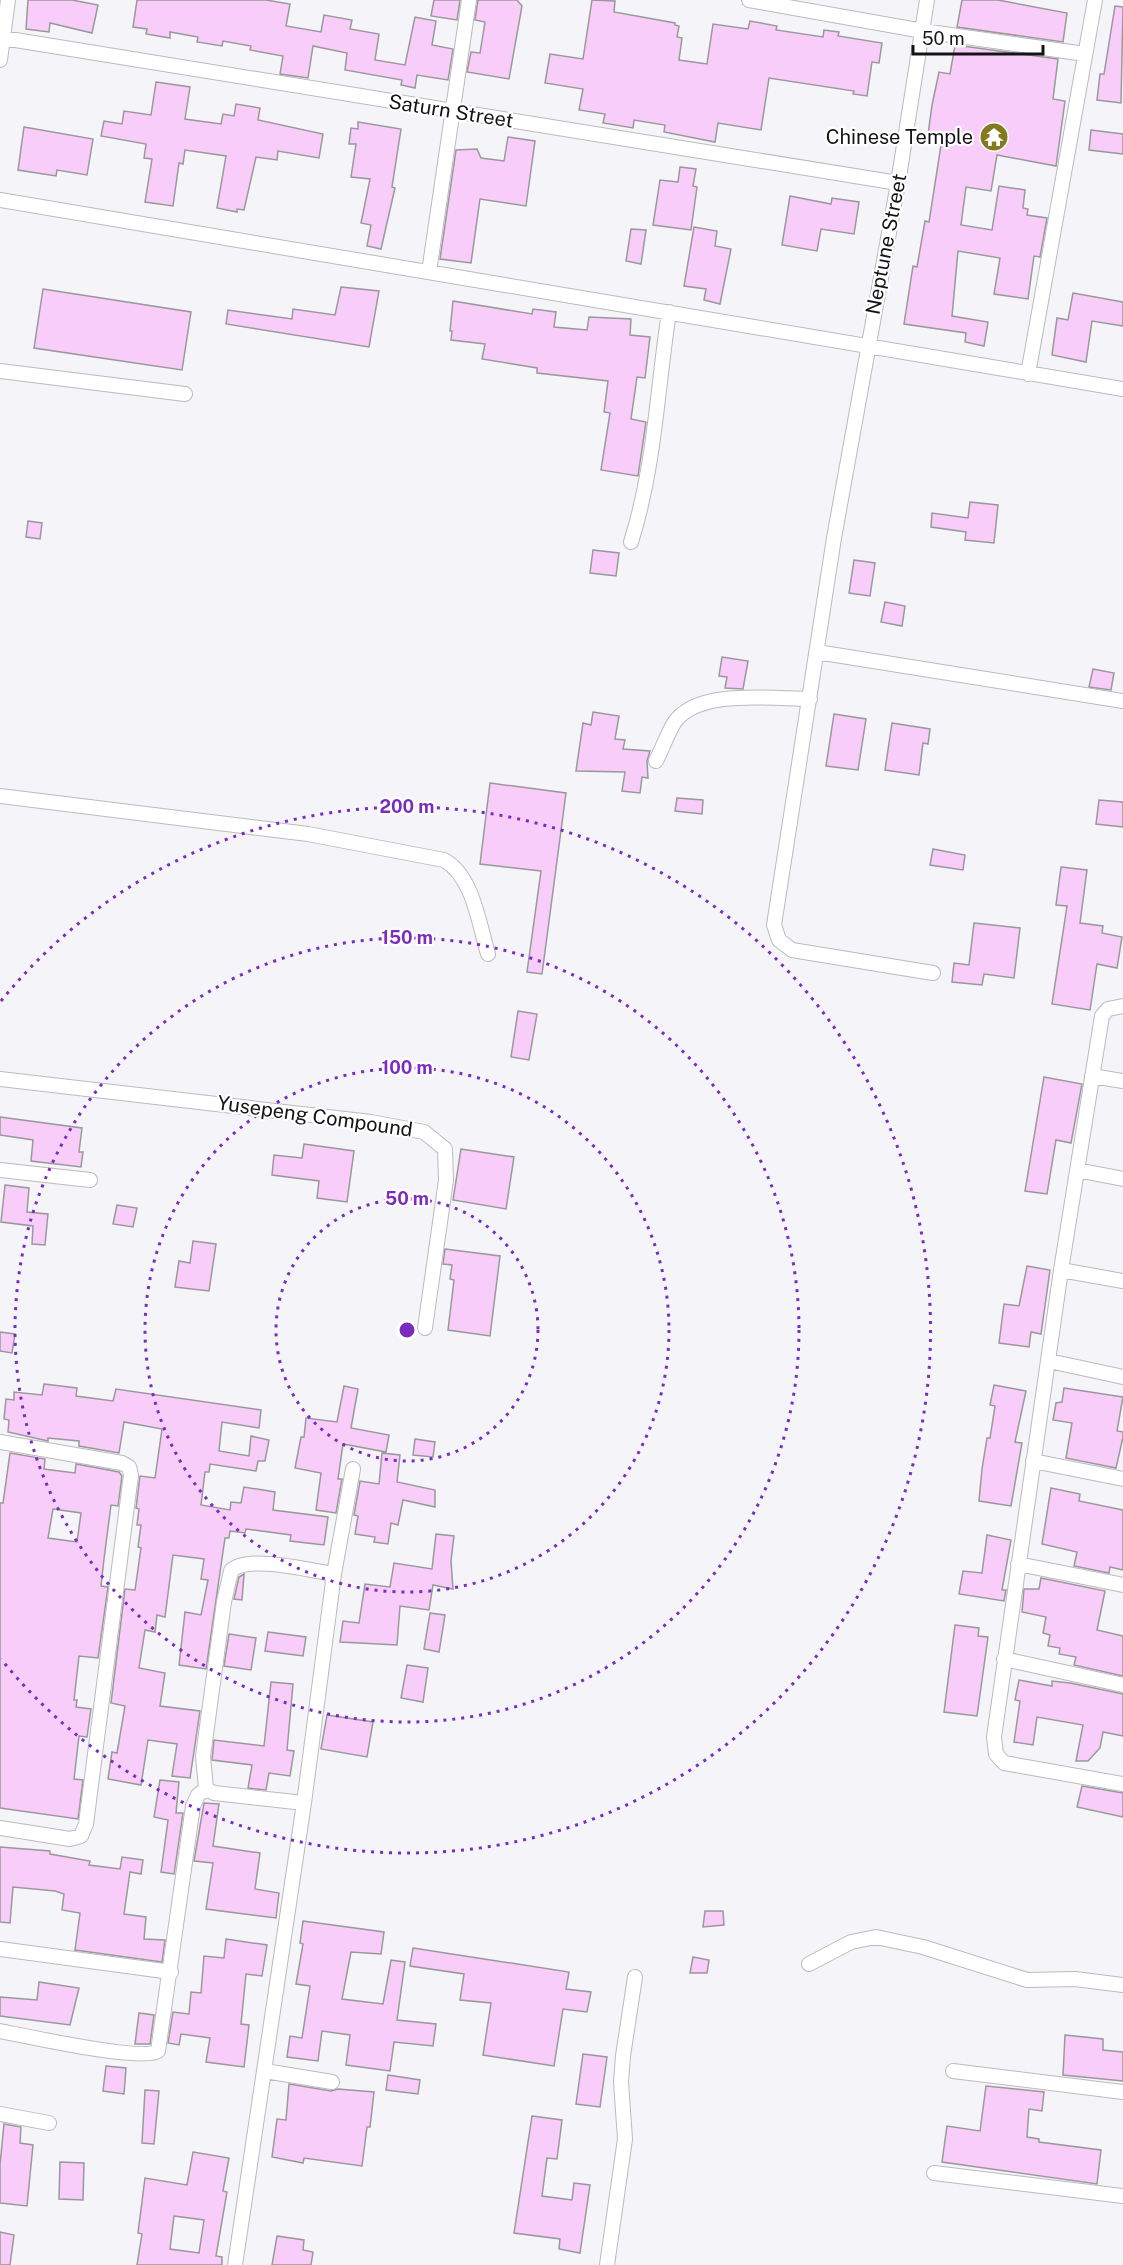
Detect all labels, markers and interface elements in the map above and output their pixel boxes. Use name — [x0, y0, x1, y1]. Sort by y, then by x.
scale bar — [913, 18, 1044, 56]
text: 50 m — [922, 28, 965, 49]
street label: Saturn Street — [387, 89, 515, 133]
temple icon: Chinese Temple — [978, 121, 1010, 153]
place label: Chinese Temple — [826, 125, 973, 149]
street label: Neptune Street — [861, 171, 911, 317]
text: 200 m — [380, 796, 434, 817]
text: 150 m — [381, 927, 433, 948]
text: 100 m — [381, 1057, 433, 1078]
street label: Yusepeng Compound — [216, 1090, 414, 1142]
text: 50 m — [385, 1188, 429, 1209]
centre of rings — [397, 1320, 417, 1340]

